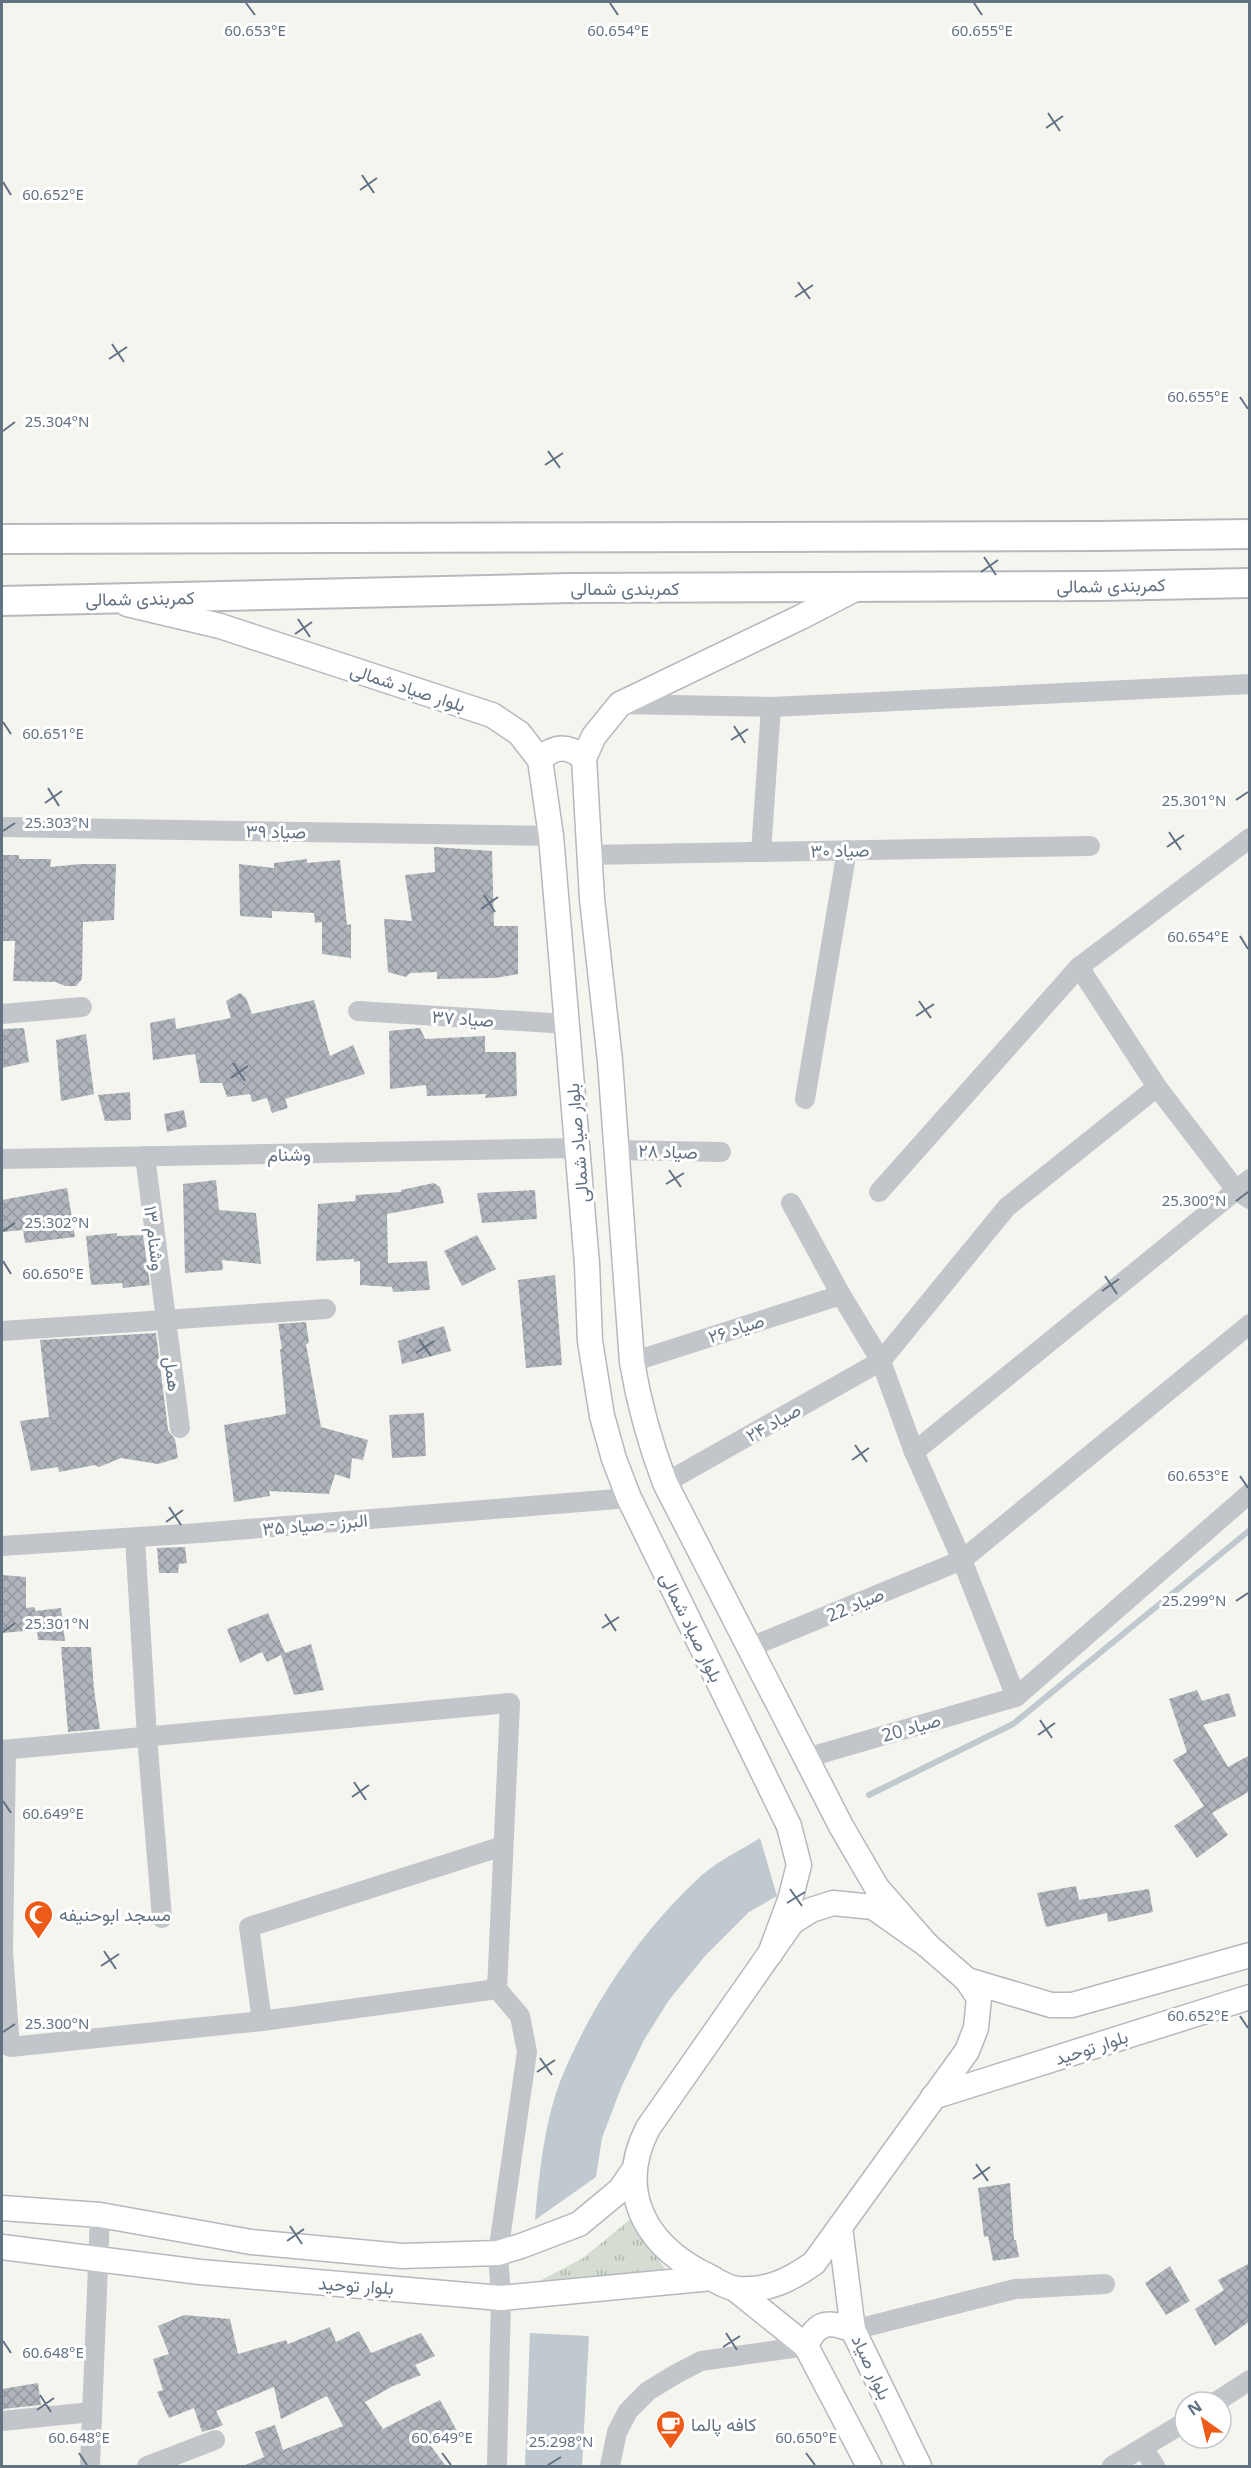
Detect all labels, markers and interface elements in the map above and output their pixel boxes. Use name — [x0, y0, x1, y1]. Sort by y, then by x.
text: 60.653°E — [224, 20, 286, 40]
text: 60.654°E — [587, 20, 649, 40]
text: 60.655°E — [951, 20, 1013, 40]
text: 60.652°E — [22, 184, 84, 204]
text: 60.655°E — [1167, 386, 1229, 406]
text: 25.304°N — [25, 411, 89, 431]
street label: کمربندی شمالی — [1056, 572, 1166, 598]
street label: کمربندی شمالی — [570, 576, 680, 600]
street label: کمربندی شمالی — [85, 585, 195, 611]
street label: بلوار صیاد شمالی — [347, 657, 469, 717]
text: 60.651°E — [22, 723, 84, 743]
text: 25.301°N — [1162, 790, 1226, 810]
text: 25.303°N — [25, 812, 89, 832]
street label: صیاد ۳۹ — [246, 818, 306, 844]
street label: صیاد ۳۰ — [810, 837, 870, 863]
text: 60.654°E — [1167, 926, 1229, 946]
street label: صیاد ۳۷ — [431, 1004, 495, 1032]
street label: بلوار صیاد شمالی — [560, 1082, 594, 1204]
street label: صیاد ۲۸ — [638, 1138, 698, 1164]
street label: وشنام — [267, 1142, 311, 1167]
text: 25.300°N — [1162, 1190, 1226, 1210]
street label: وشنام ۱۳ — [138, 1204, 171, 1272]
text: 25.302°N — [25, 1212, 89, 1232]
text: 60.650°E — [22, 1263, 84, 1283]
street label: صیاد ۲۶ — [705, 1308, 767, 1348]
street label: همل — [159, 1355, 187, 1393]
street label: صیاد ۲۴ — [741, 1397, 805, 1447]
text: 60.653°E — [1167, 1465, 1229, 1485]
street label: البرز - صیاد ۳۵ — [261, 1507, 369, 1541]
street label: بلوار صیاد شمالی — [655, 1568, 729, 1686]
street label: صیاد 22 — [823, 1581, 887, 1627]
text: 25.299°N — [1162, 1590, 1226, 1610]
text: 25.301°N — [25, 1613, 89, 1633]
street label: صیاد 20 — [879, 1707, 943, 1747]
text: 60.649°E — [22, 1803, 84, 1823]
mosque icon: مسجد ابوحنیفه — [22, 1898, 54, 1940]
place label: مسجد ابوحنیفه — [59, 1902, 171, 1926]
text: 60.652°E — [1167, 2005, 1229, 2025]
text: 25.300°N — [25, 2013, 89, 2033]
street label: بلوار توحید — [1051, 2024, 1131, 2070]
street label: بلوار توحید — [317, 2270, 395, 2300]
street label: بلوار صیاد — [847, 2331, 897, 2403]
text: 60.648°E — [22, 2342, 84, 2362]
north arrow — [1173, 2390, 1233, 2450]
text: N — [1183, 2395, 1206, 2420]
cafe icon: کافه پالما — [654, 2408, 686, 2450]
place label: کافه پالما — [691, 2412, 756, 2437]
text: 60.648°E — [48, 2427, 110, 2447]
text: 60.649°E — [411, 2427, 473, 2447]
text: 60.650°E — [775, 2427, 837, 2447]
text: 25.298°N — [529, 2431, 593, 2451]

